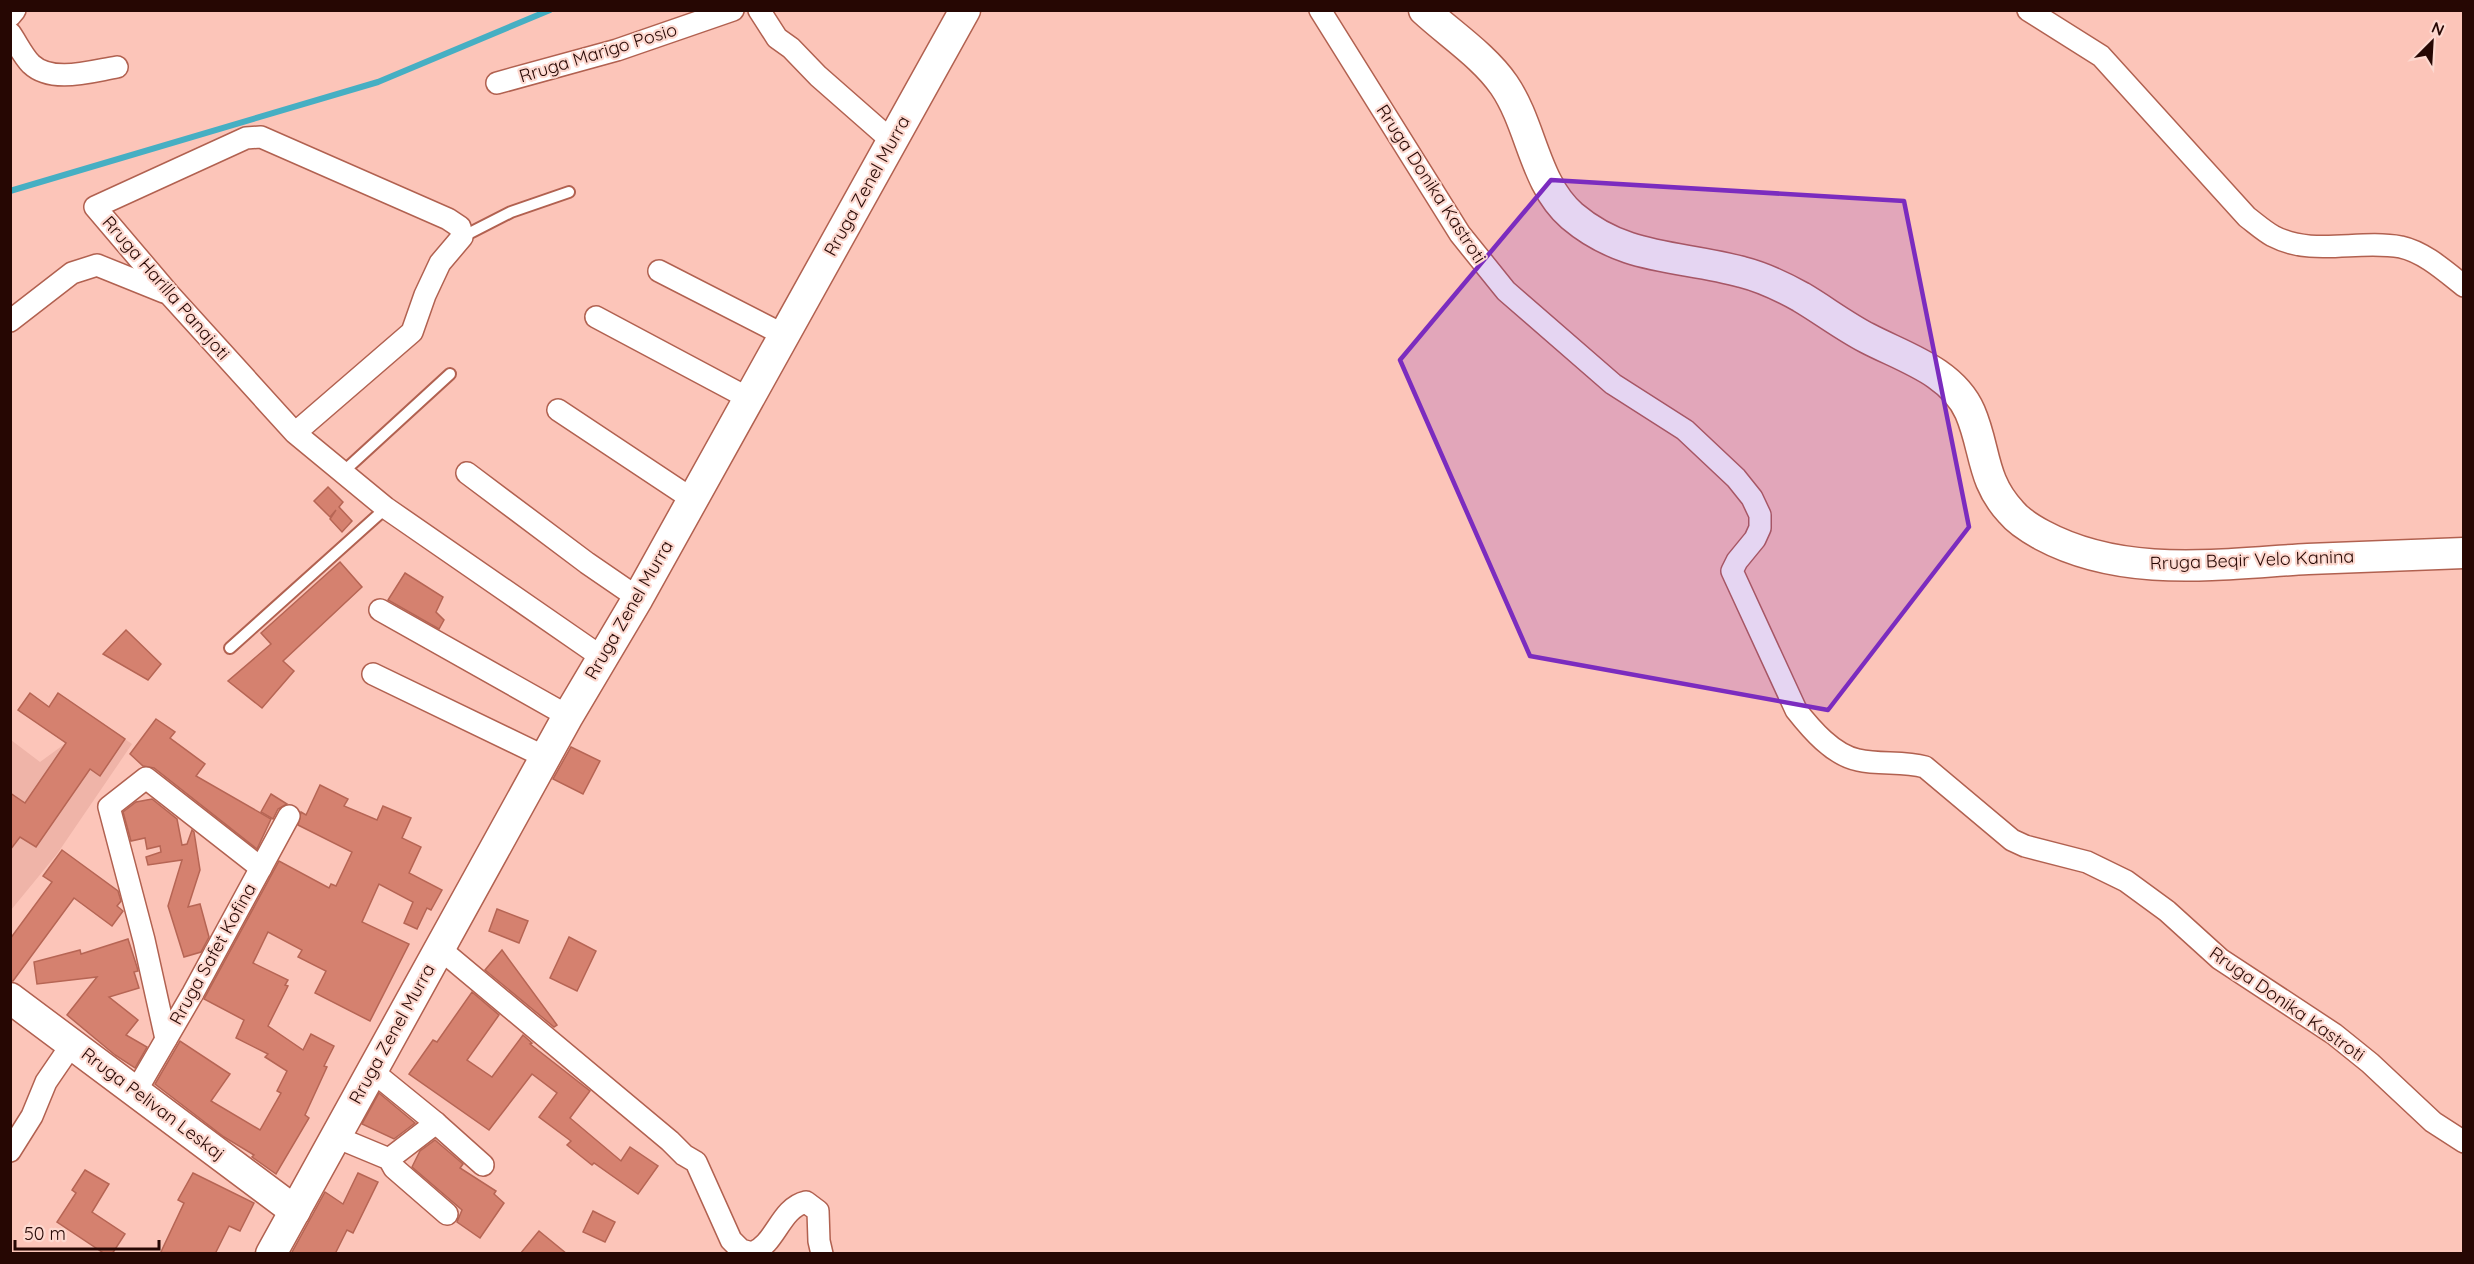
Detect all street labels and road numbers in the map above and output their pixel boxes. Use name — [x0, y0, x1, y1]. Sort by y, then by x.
street label: Rruga Marigo Posio — [516, 18, 680, 87]
street label: Rruga Donika Kastroti — [1372, 100, 1491, 267]
street label: Rruga Zenel Murra — [818, 112, 915, 260]
street label: Rruga Harilla Panajoti — [98, 211, 235, 364]
street label: Rruga Zenel Murra — [579, 536, 678, 683]
street label: Rruga Beqir Velo Kanina — [2149, 544, 2355, 575]
street label: Rruga Safet Kofina — [164, 879, 261, 1029]
street label: Rruga Donika Kastroti — [2205, 941, 2369, 1066]
street label: Rruga Zenel Murra — [343, 960, 440, 1108]
street label: Rruga Pelivan Leskaj — [77, 1042, 230, 1165]

